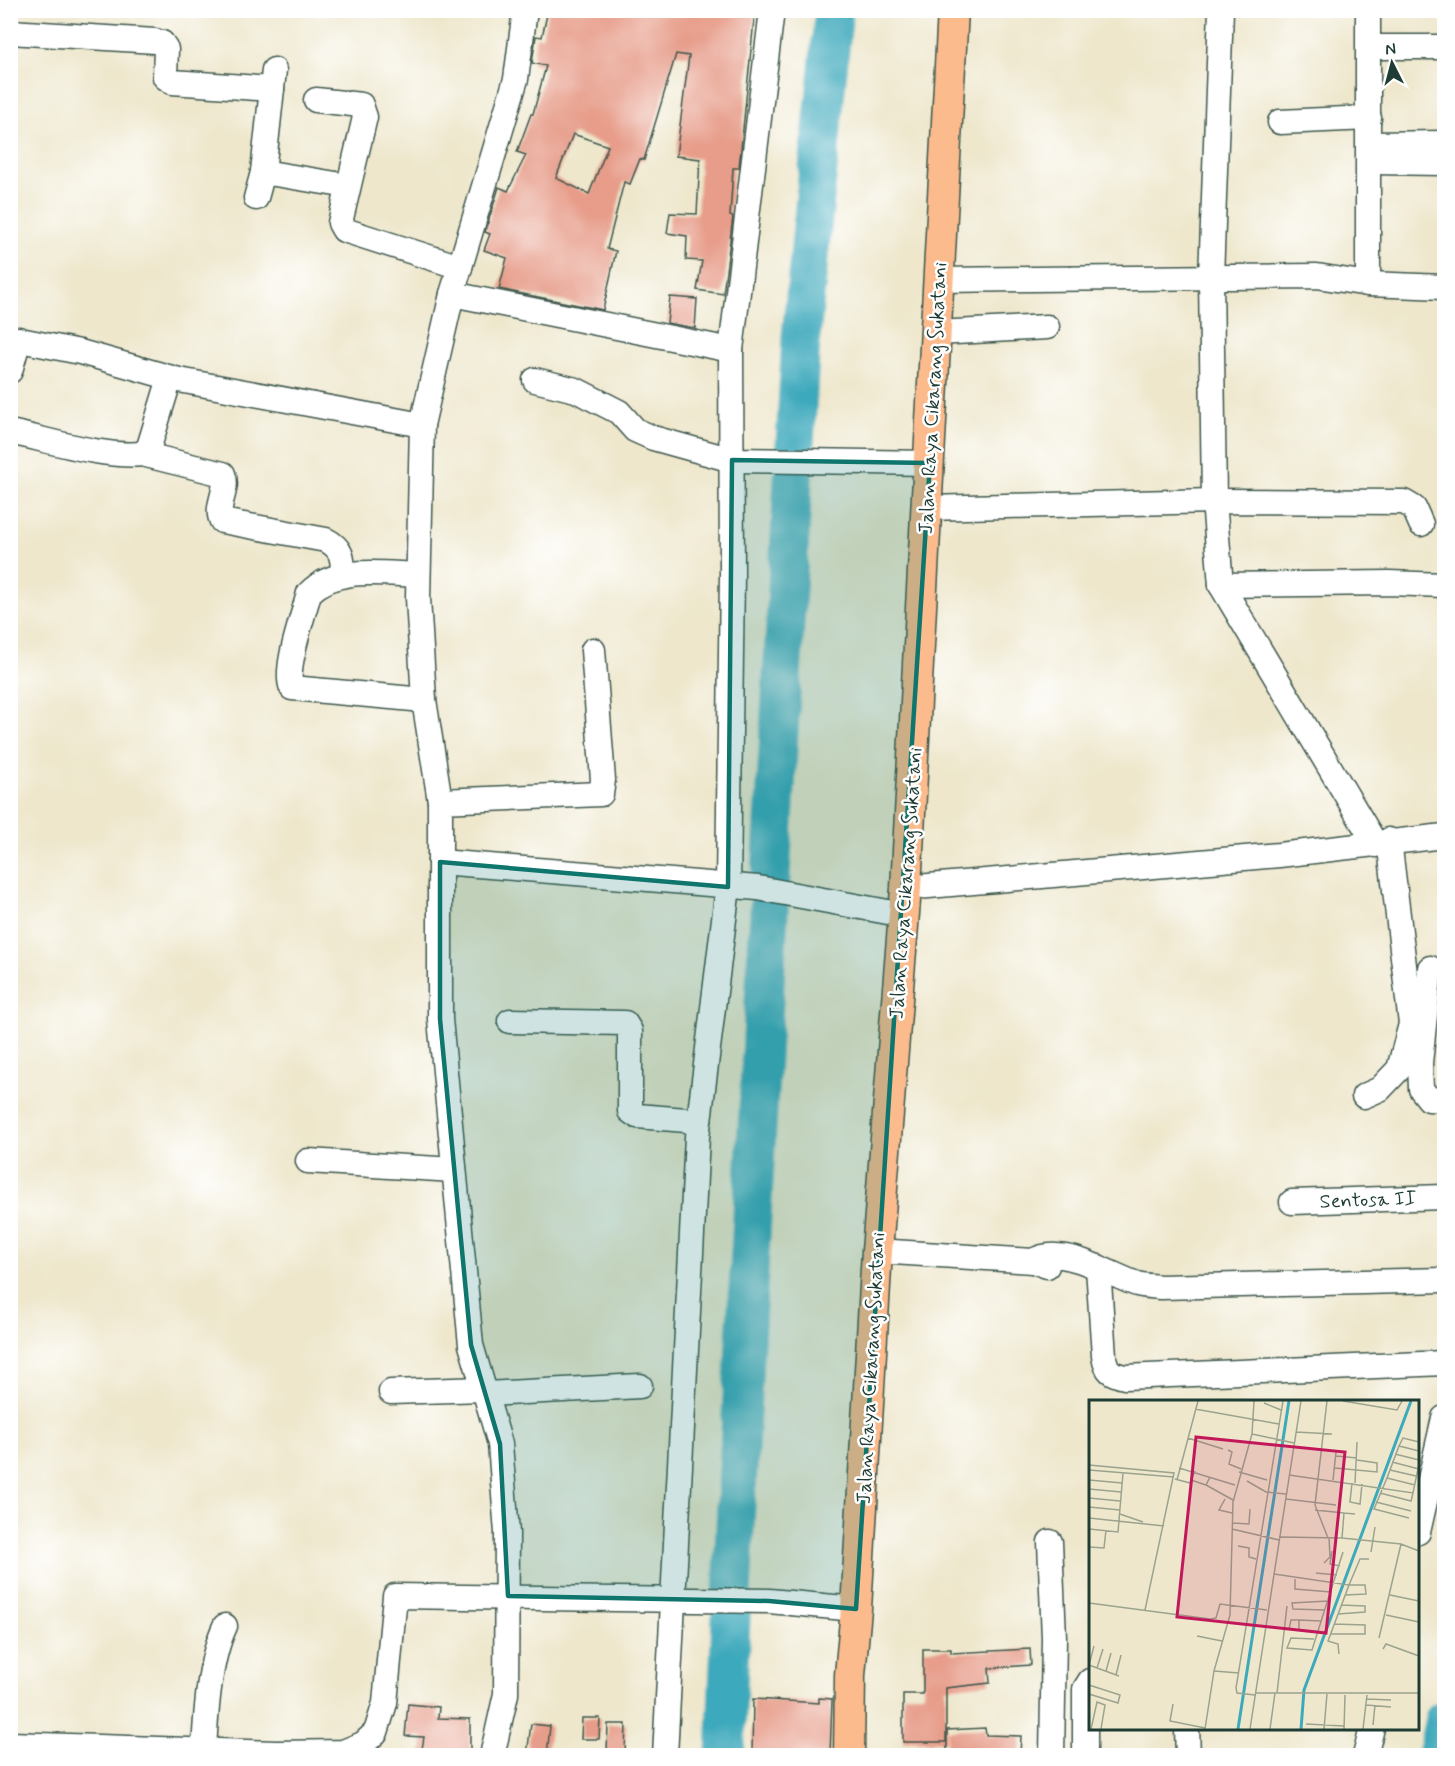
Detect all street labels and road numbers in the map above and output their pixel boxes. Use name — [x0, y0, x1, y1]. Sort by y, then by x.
street label: Jalan Raya Cikarang Sukatani — [913, 261, 954, 535]
street label: Jalan Raya Cikarang Sukatani — [884, 746, 929, 1020]
street label: Sentosa II — [1319, 1185, 1417, 1216]
street label: Jalan Raya Cikarang Sukatani — [851, 1231, 892, 1505]

